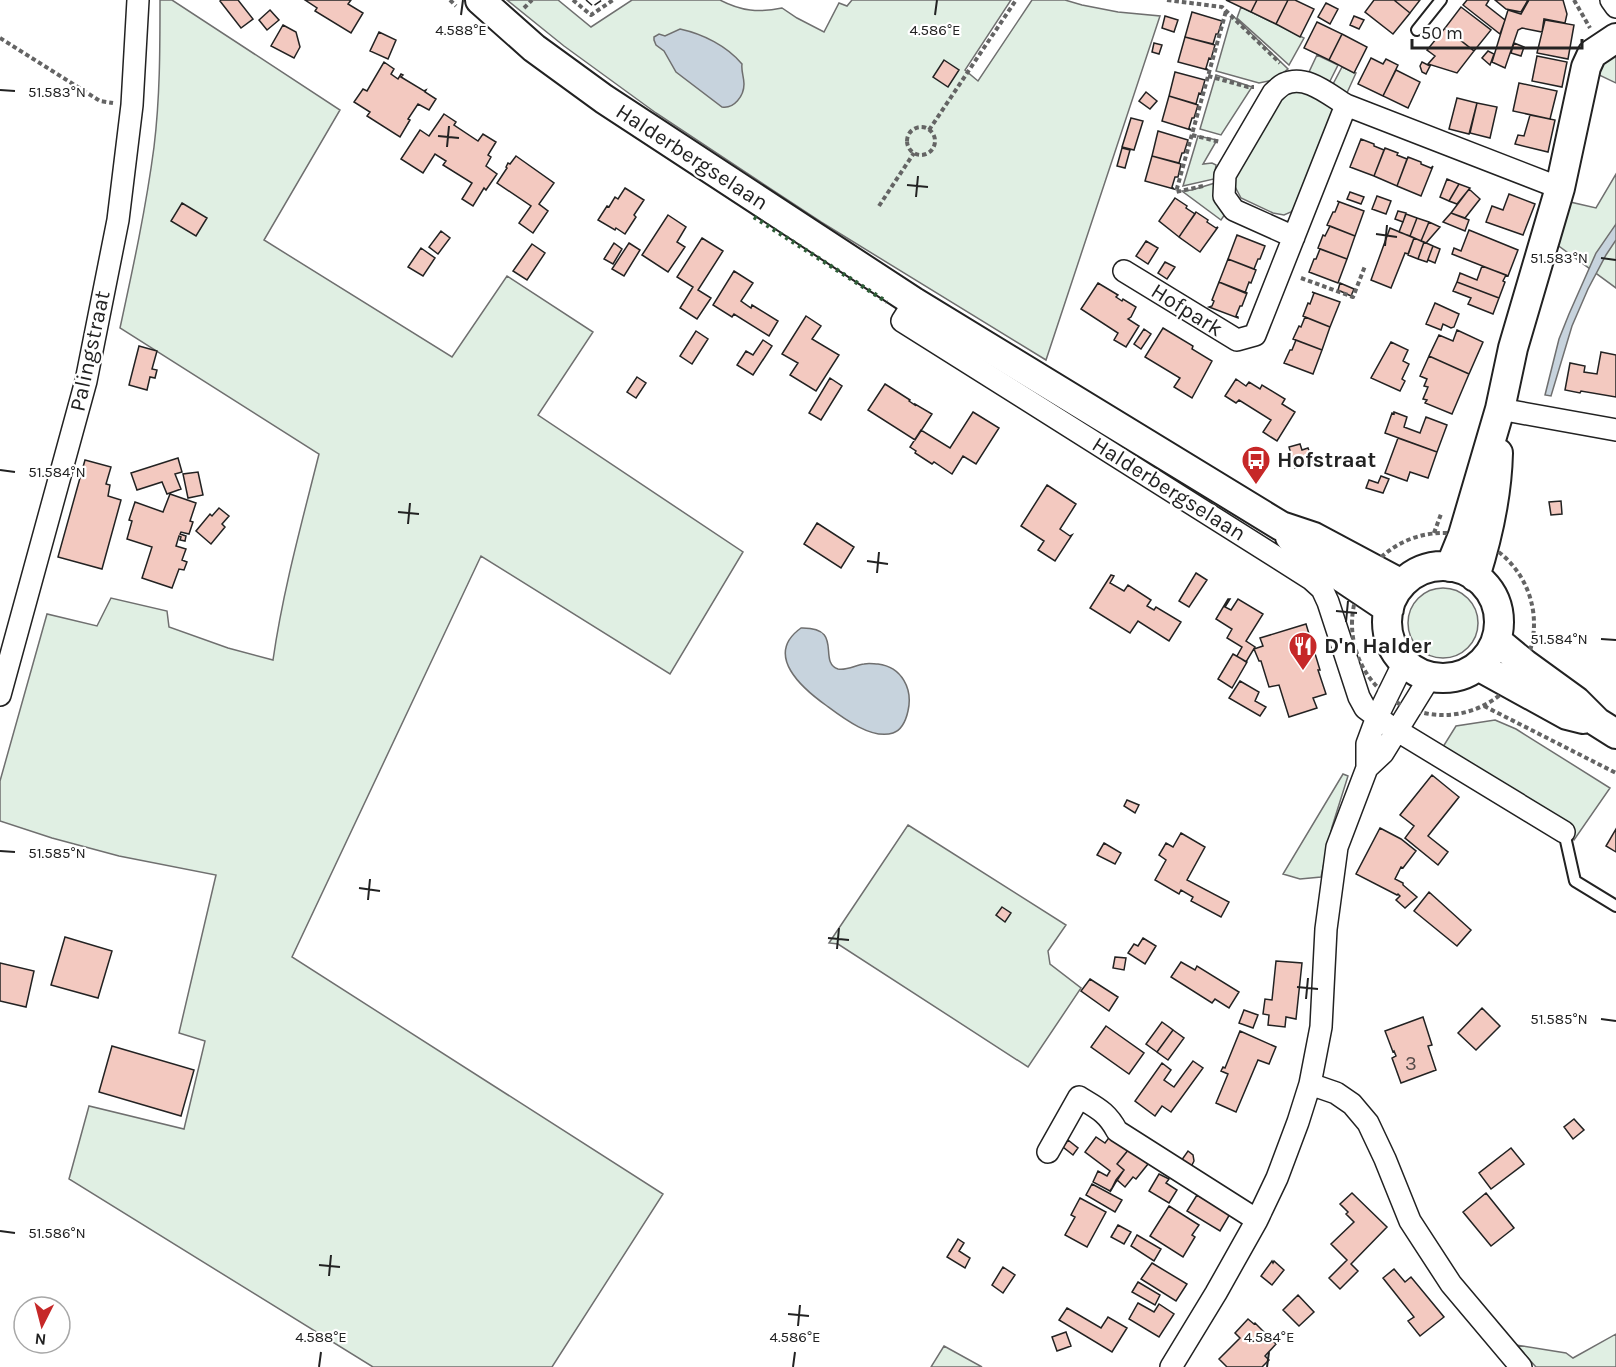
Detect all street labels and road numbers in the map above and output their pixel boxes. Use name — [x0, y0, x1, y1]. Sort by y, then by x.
street label: Halderbergselaan — [611, 98, 773, 216]
street label: Hofpark — [1146, 278, 1228, 342]
street label: Palingstraat — [64, 288, 116, 414]
street label: Halderbergselaan — [1087, 431, 1251, 547]

